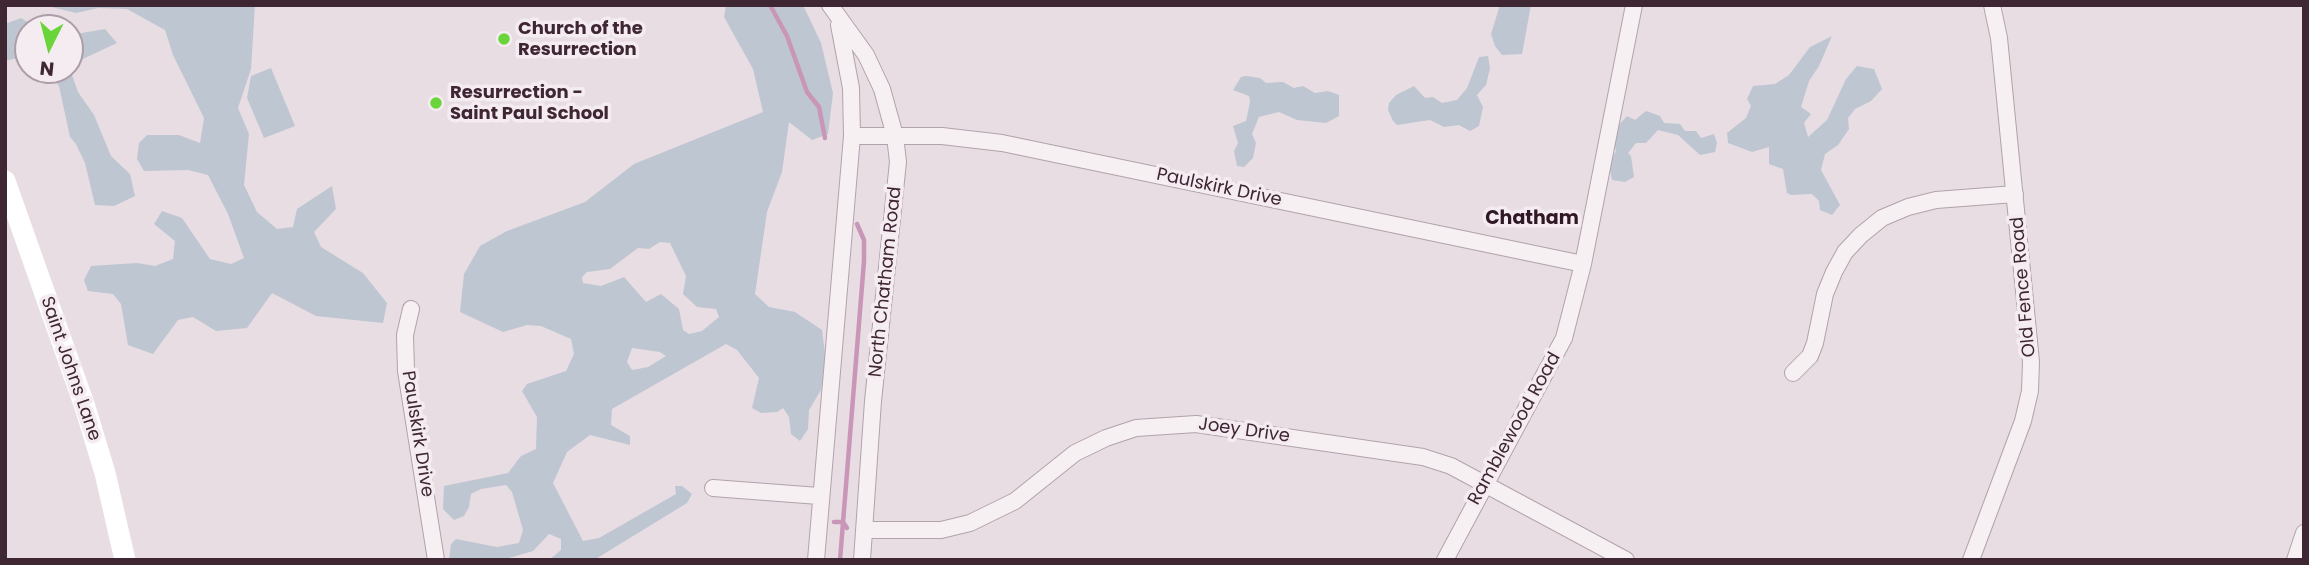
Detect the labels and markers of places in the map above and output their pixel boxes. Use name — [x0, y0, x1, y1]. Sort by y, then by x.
place label: Church of the Resurrection — [518, 18, 643, 60]
marker: Church of the Resurrection — [496, 31, 512, 47]
place label: Resurrection - Saint Paul School — [450, 82, 609, 124]
marker: Resurrection - Saint Paul School — [428, 95, 444, 111]

